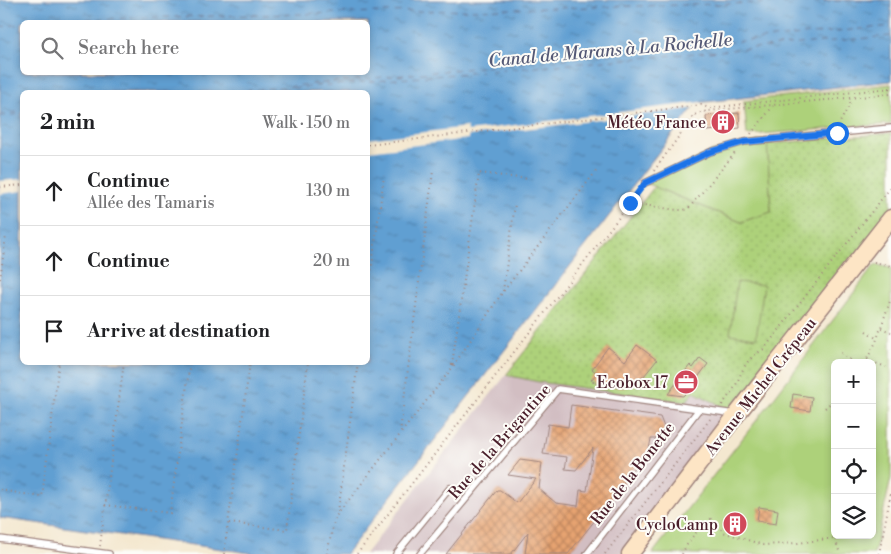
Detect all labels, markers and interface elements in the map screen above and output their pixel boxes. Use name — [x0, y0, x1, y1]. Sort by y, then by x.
search box — [20, 20, 370, 75]
water label: Canal de Marans à La Rochelle — [487, 28, 733, 73]
icon: search — [38, 34, 66, 62]
text: Search here — [78, 36, 179, 60]
building icon: Météo France — [710, 109, 736, 135]
text: 2 min — [40, 110, 95, 136]
text: Walk · 150 m — [262, 113, 350, 133]
place label: Météo France — [607, 113, 706, 133]
route start — [826, 122, 849, 145]
text: Continue — [87, 169, 170, 193]
icon: ahead — [40, 177, 68, 205]
text: 130 m — [306, 181, 350, 201]
route end — [619, 192, 642, 215]
text: Allée des Tamaris — [87, 193, 214, 213]
icon: ahead — [40, 247, 68, 275]
text: Continue — [87, 249, 170, 273]
text: 20 m — [313, 251, 350, 271]
street label: Avenue Michel Crépeau — [700, 314, 821, 460]
icon: arrive — [40, 317, 68, 345]
text: Arrive at destination — [87, 319, 270, 343]
map controls — [831, 359, 876, 539]
button: + — [831, 359, 876, 404]
office icon: Ecobox 17 — [673, 369, 699, 395]
place label: Ecobox 17 — [597, 373, 668, 393]
street label: Rue de la Brigantine — [444, 380, 555, 503]
button: − — [831, 404, 876, 449]
street label: Rue de la Bonette — [586, 418, 679, 529]
button: locate — [831, 449, 876, 494]
button: layers — [831, 494, 876, 539]
building icon: CycloCamp — [722, 511, 748, 537]
place label: CycloCamp — [636, 515, 718, 535]

